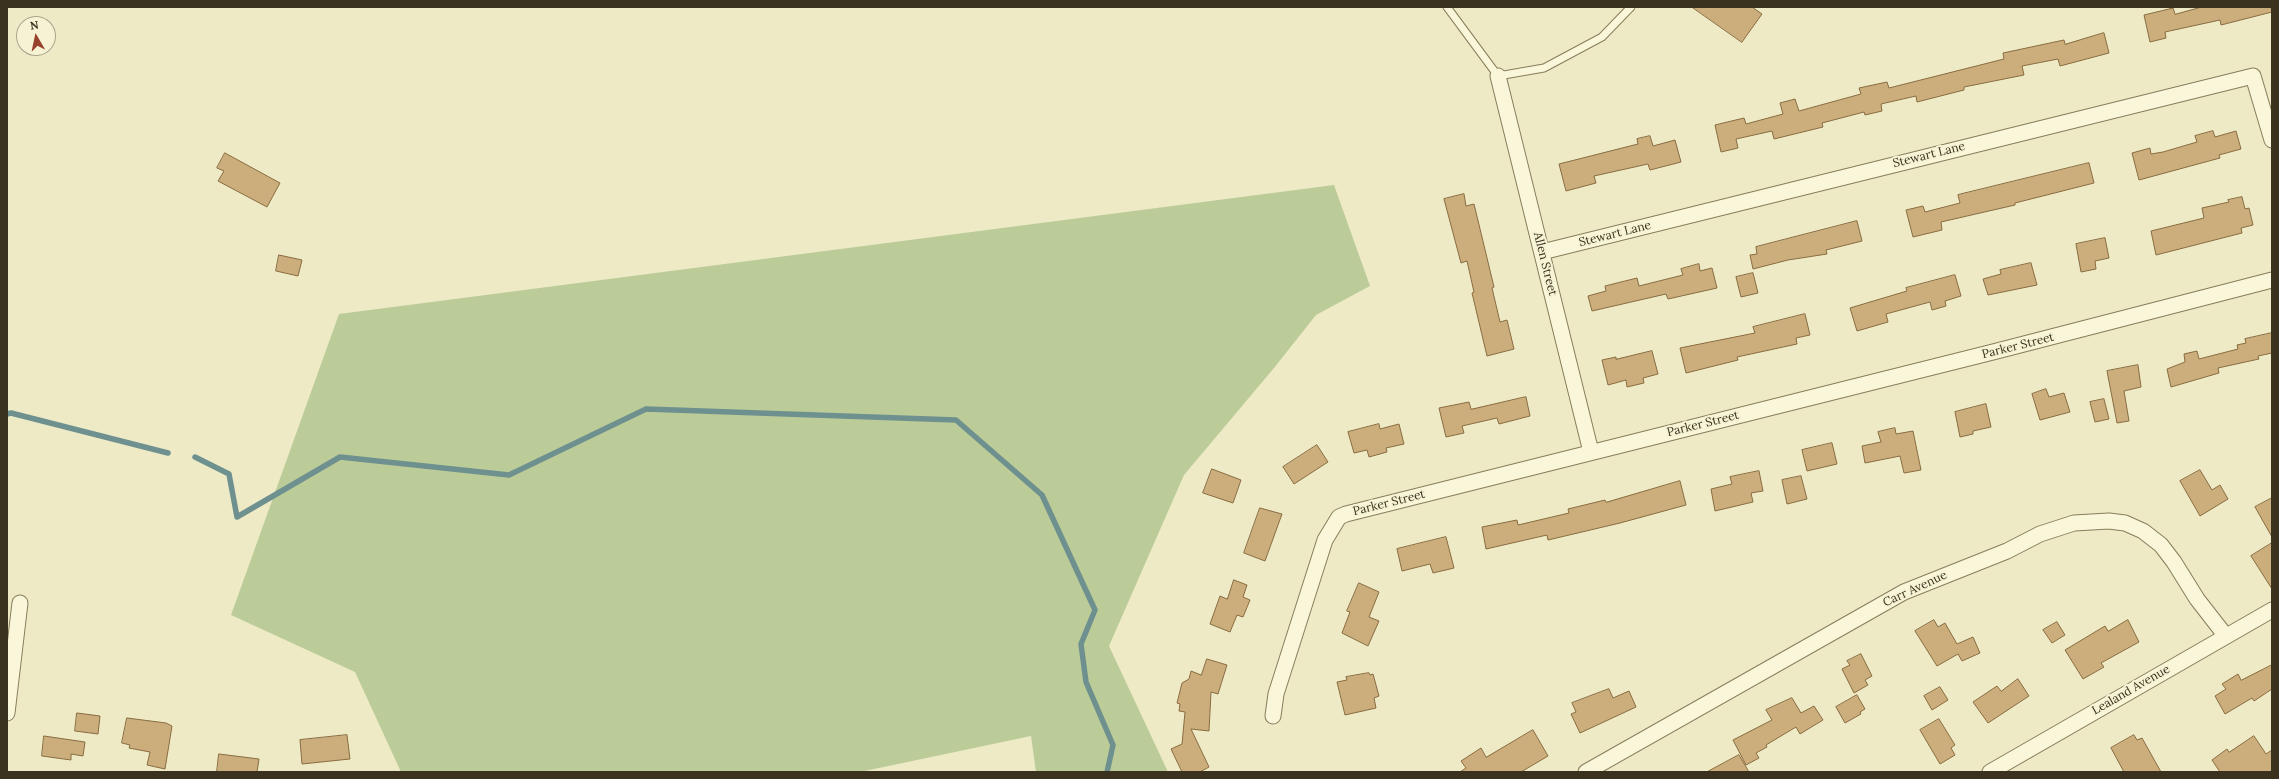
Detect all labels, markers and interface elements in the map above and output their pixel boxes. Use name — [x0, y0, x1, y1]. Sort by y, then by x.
north arrow — [16, 16, 56, 56]
text: N — [29, 18, 40, 33]
street label: Stewart Lane — [1891, 139, 1967, 171]
street label: Stewart Lane — [1577, 218, 1653, 250]
street label: Allen Street — [1530, 231, 1560, 297]
street label: Parker Street — [1980, 330, 2056, 362]
street label: Parker Street — [1665, 408, 1741, 440]
street label: Parker Street — [1351, 487, 1427, 519]
street label: Carr Avenue — [1881, 568, 1949, 610]
street label: Lealand Avenue — [2090, 662, 2172, 718]

